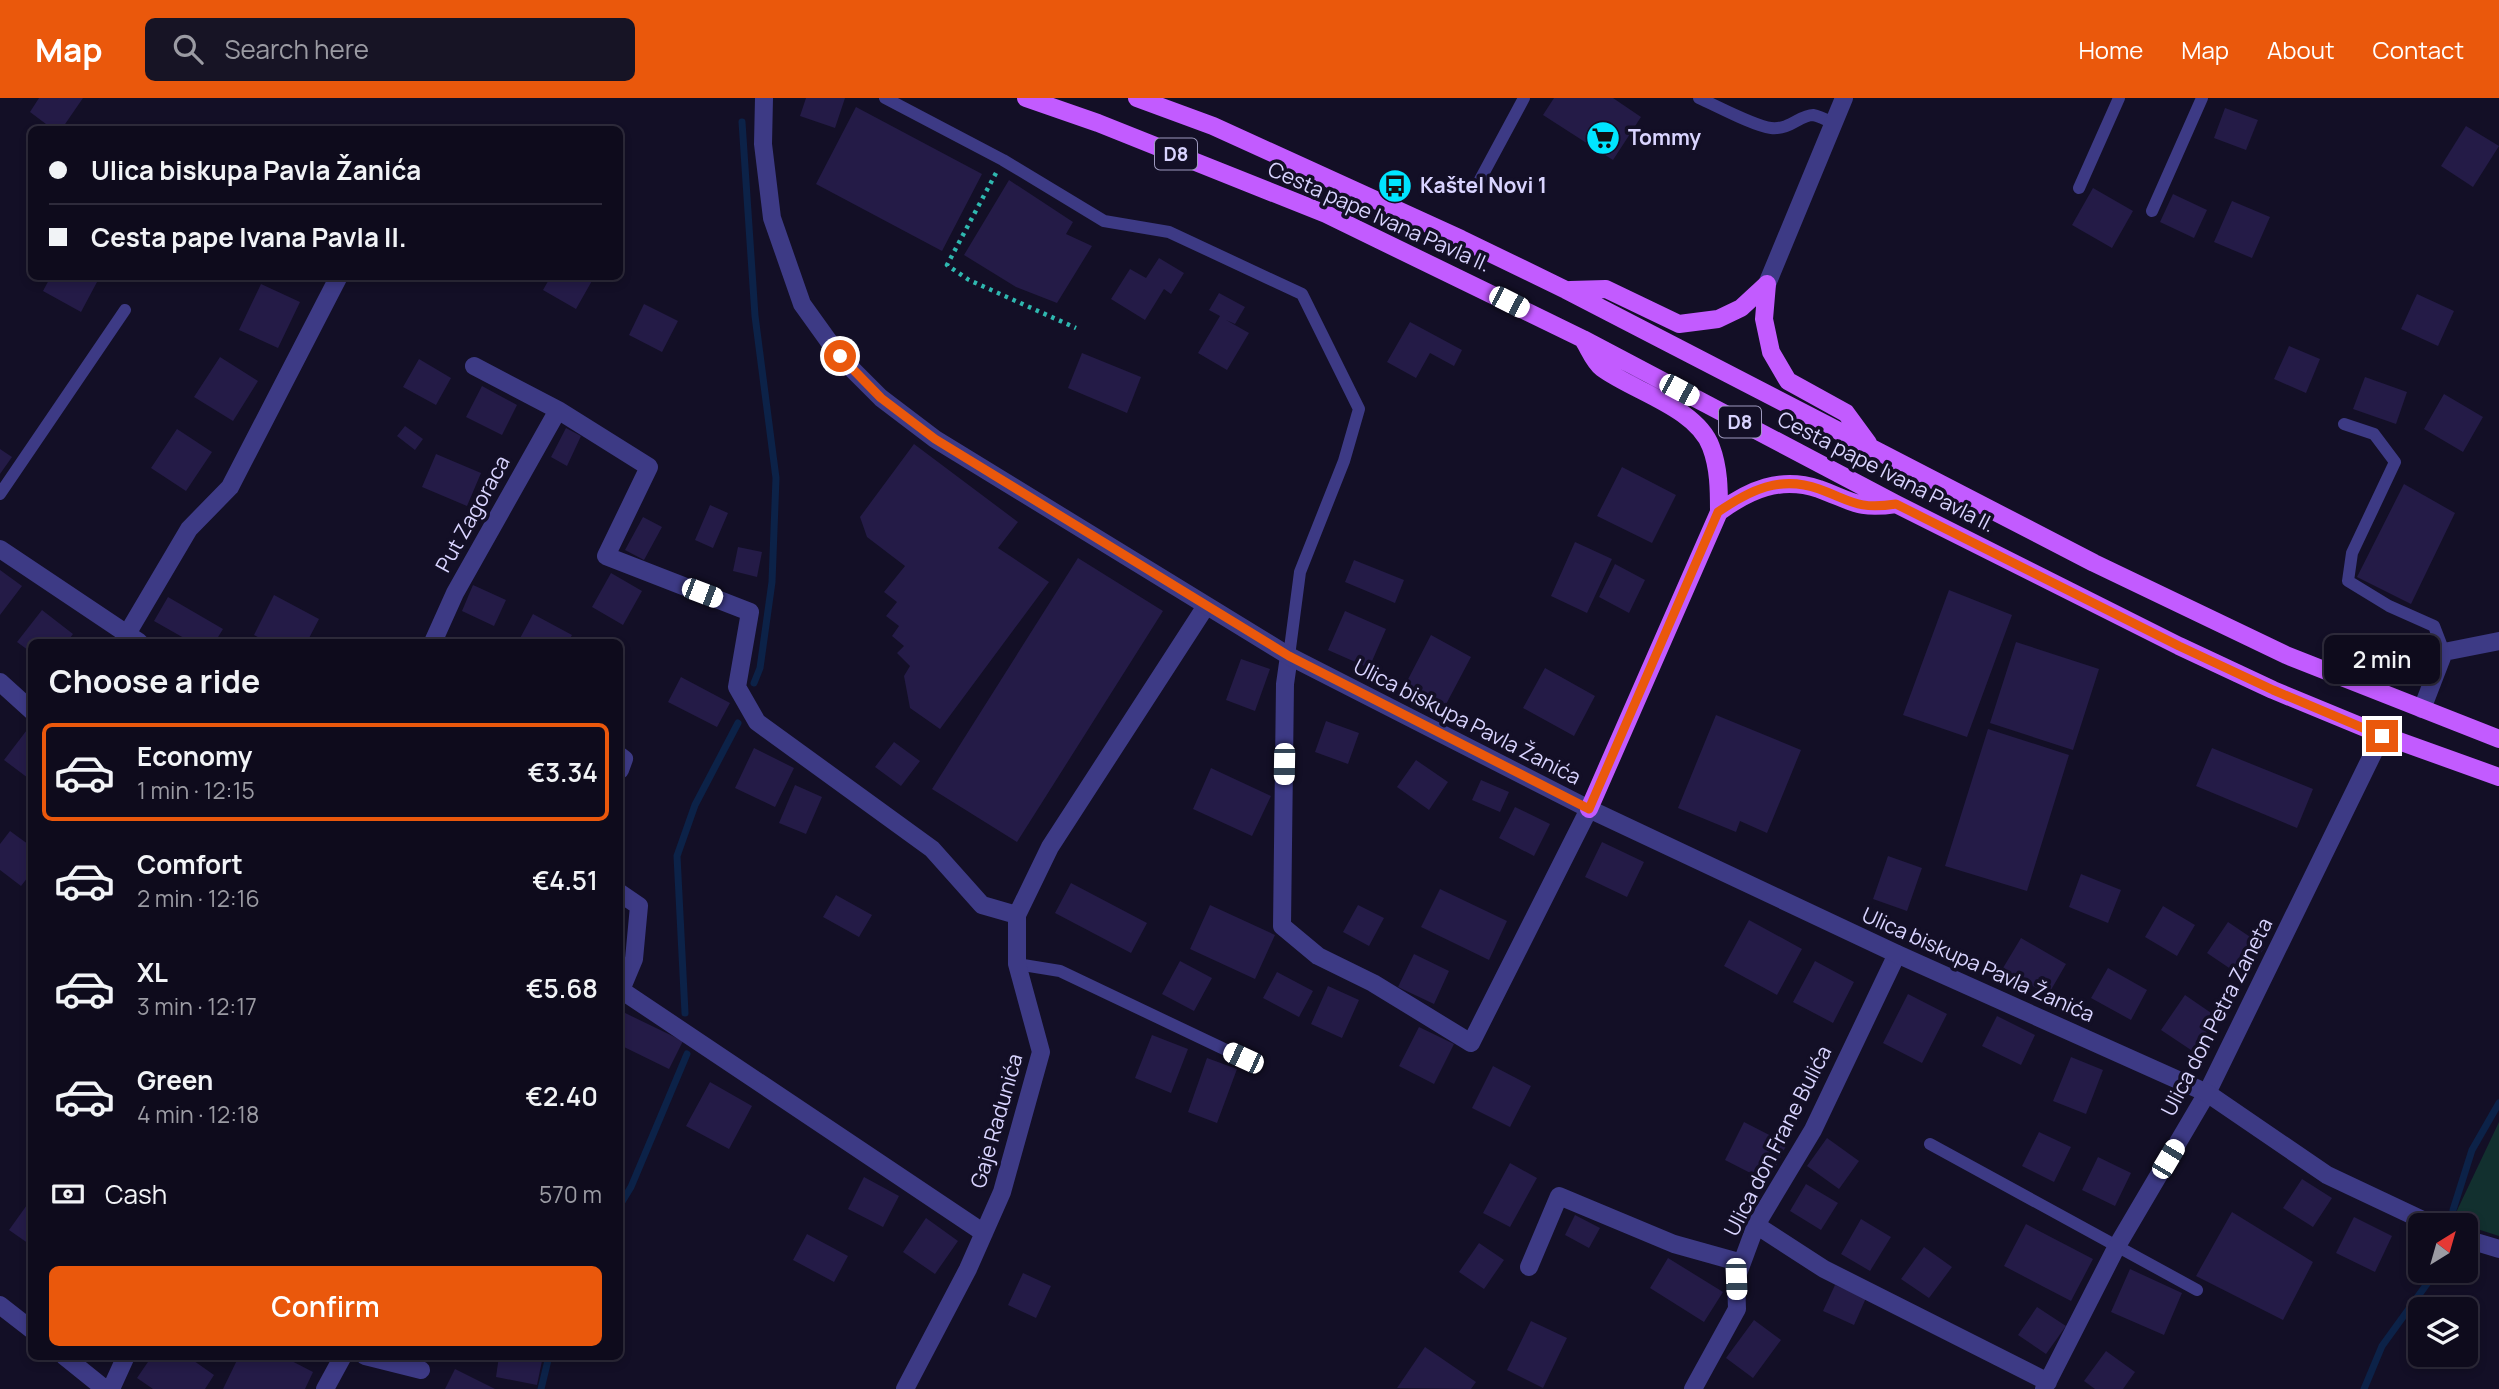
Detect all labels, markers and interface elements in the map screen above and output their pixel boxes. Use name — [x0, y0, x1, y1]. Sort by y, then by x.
search box — [145, 18, 635, 81]
text: Map — [35, 27, 103, 72]
icon: search — [169, 30, 207, 68]
text: Search here — [225, 31, 369, 67]
text: Home — [2078, 33, 2143, 66]
text: Map — [2181, 33, 2229, 66]
text: About — [2267, 33, 2335, 66]
text: Contact — [2373, 33, 2464, 66]
supermarket icon: Tommy — [1584, 119, 1622, 157]
place label: Tommy — [1628, 123, 1701, 151]
road number: D8 — [1155, 138, 1197, 170]
text: Ulica biskupa Pavla Žanića — [91, 152, 421, 188]
street label: Cesta pape Ivana Pavla II. — [1264, 154, 1495, 278]
bus stop icon: Kaštel Novi 1 — [1376, 167, 1414, 205]
place label: Kaštel Novi 1 — [1420, 171, 1547, 199]
text: Cesta pape Ivana Pavla II. — [91, 219, 407, 255]
car — [1486, 283, 1533, 321]
route start — [824, 340, 856, 372]
car — [1656, 371, 1703, 409]
street label: Cesta pape Ivana Pavla II. — [1773, 404, 2000, 538]
road number: D8 — [1719, 406, 1761, 438]
street label: Put Zagoraca — [429, 450, 516, 577]
car — [679, 576, 726, 610]
callout: 2 min — [2324, 634, 2440, 684]
text: 2 min — [2353, 643, 2411, 675]
street label: Ulica biskupa Pavla Žanića — [1349, 652, 1586, 791]
text: Choose a ride — [49, 659, 260, 703]
route end — [2366, 720, 2398, 752]
text: Economy — [137, 738, 252, 774]
icon: car — [53, 741, 116, 804]
car — [1274, 743, 1295, 785]
text: €3.34 — [528, 754, 598, 790]
text: 1 min · 12:15 — [137, 774, 255, 806]
text: Comfort — [137, 846, 243, 882]
icon: car — [53, 849, 116, 912]
text: €4.51 — [532, 862, 598, 898]
text: 2 min · 12:16 — [137, 882, 260, 914]
street label: Ulica biskupa Pavla Žanića — [1858, 900, 2099, 1028]
street label: Ulica don Petra Zaneta — [2154, 913, 2278, 1121]
text: XL — [137, 954, 168, 990]
icon: car — [53, 957, 116, 1020]
text: €5.68 — [526, 970, 598, 1006]
text: 3 min · 12:17 — [137, 990, 257, 1022]
car — [1220, 1040, 1267, 1076]
street label: Ulica don Frane Bulića — [1717, 1041, 1837, 1241]
street label: Gaje Radunića — [963, 1050, 1029, 1191]
text: Green — [137, 1062, 213, 1098]
icon: car — [53, 1065, 116, 1128]
text: €2.40 — [525, 1078, 598, 1114]
text: 4 min · 12:18 — [137, 1098, 259, 1130]
car — [2149, 1136, 2188, 1182]
icon: cash — [49, 1175, 87, 1213]
text: Cash — [105, 1176, 167, 1212]
text: 570 m — [539, 1178, 602, 1210]
north arrow — [2408, 1213, 2478, 1283]
map controls — [2408, 1213, 2478, 1367]
car — [1725, 1258, 1748, 1300]
button: Confirm — [49, 1266, 602, 1346]
button: layers — [2408, 1297, 2478, 1367]

